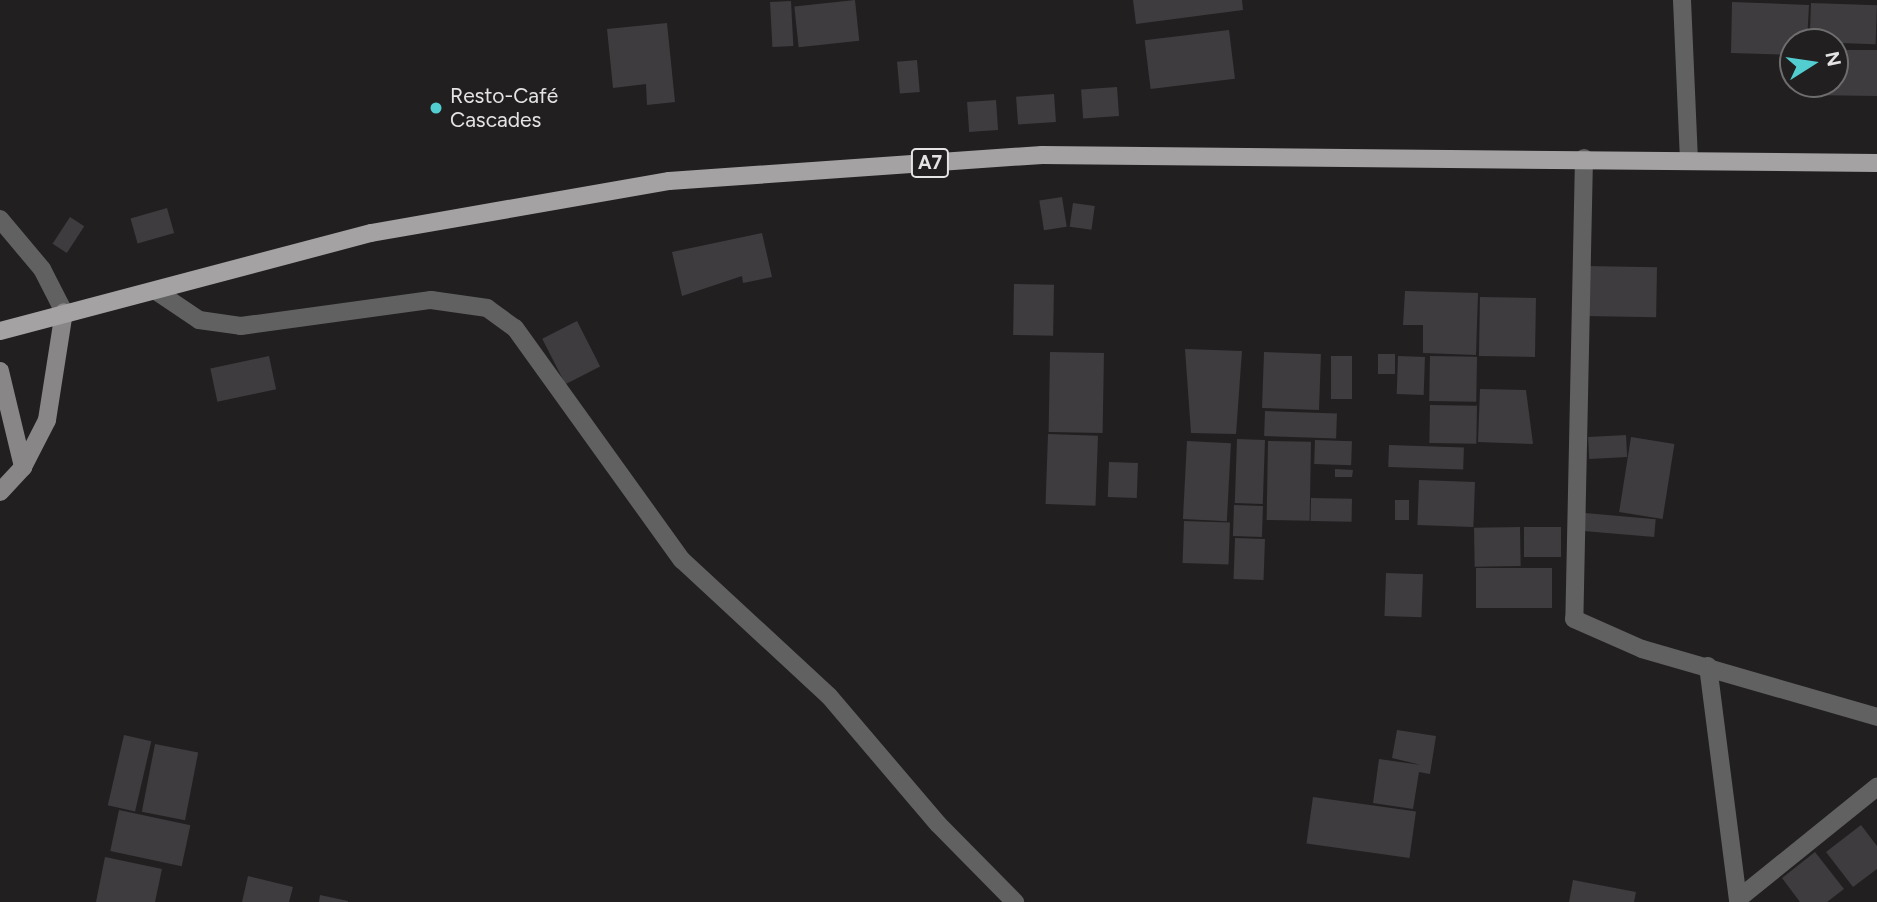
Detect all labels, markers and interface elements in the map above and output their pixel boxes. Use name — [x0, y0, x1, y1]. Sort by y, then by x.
north arrow — [1779, 28, 1849, 98]
text: N — [1820, 49, 1846, 69]
place label: Resto-Café Cascades — [450, 83, 558, 133]
marker: Resto-Café Cascades — [428, 100, 444, 116]
road number: A7 — [911, 148, 949, 178]

